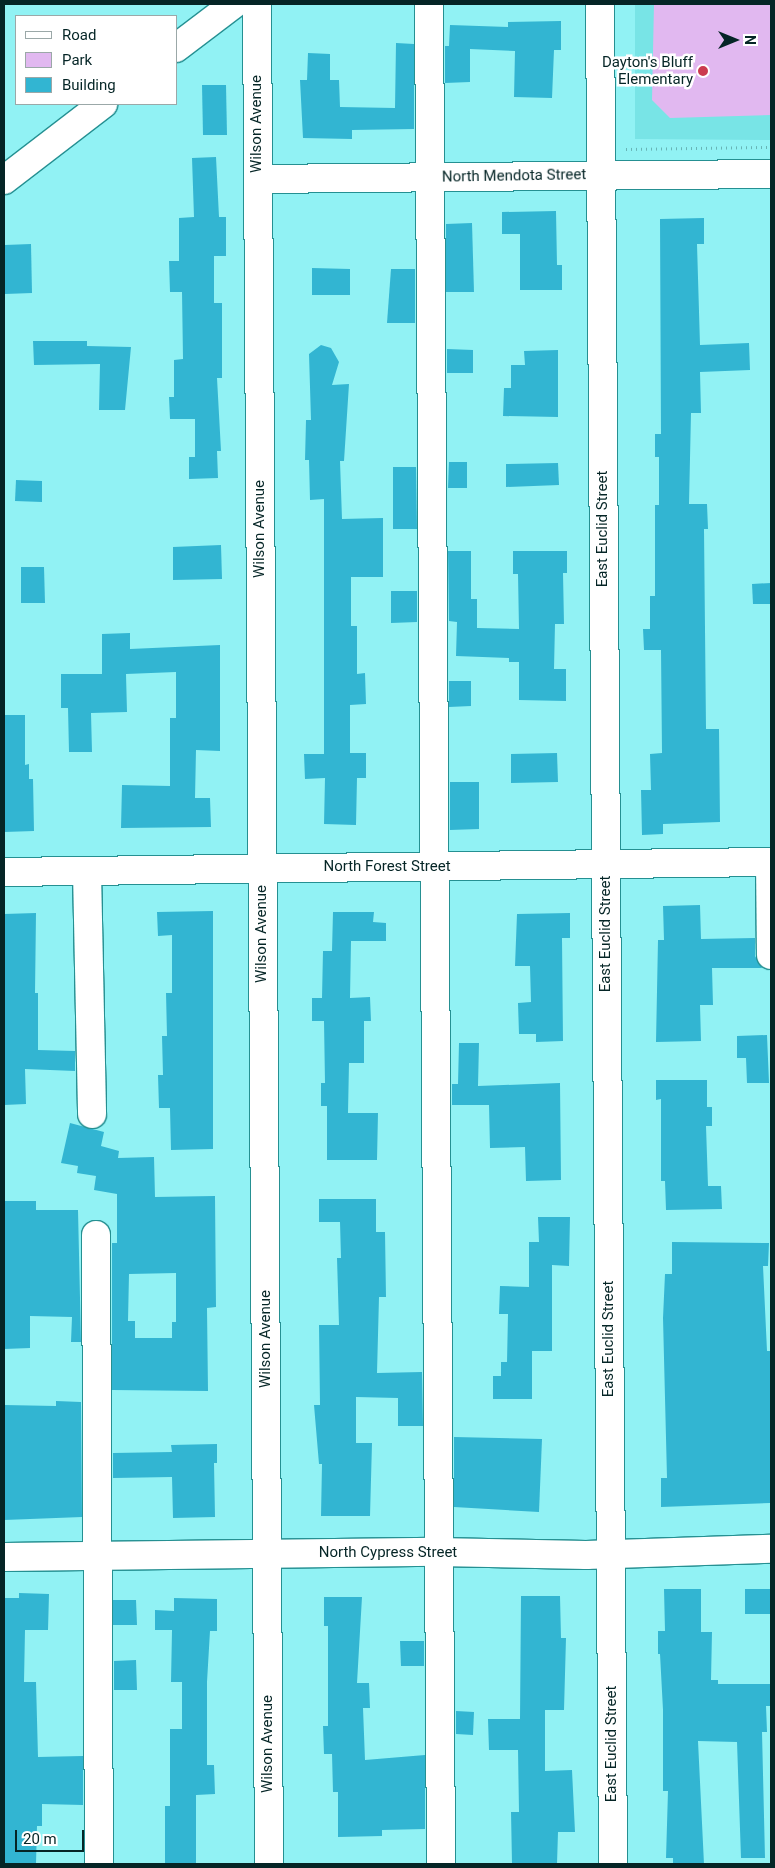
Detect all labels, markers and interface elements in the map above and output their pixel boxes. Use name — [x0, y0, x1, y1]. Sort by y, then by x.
legend — [15, 15, 178, 105]
north arrow — [710, 15, 760, 65]
text: Road — [62, 26, 96, 44]
text: N — [742, 35, 758, 45]
text: Park — [62, 51, 92, 69]
place label: Dayton's Bluff Elementary — [602, 53, 693, 88]
marker: Dayton's Bluff Elementary — [697, 65, 709, 77]
street label: Wilson Avenue — [248, 75, 266, 173]
text: Building — [62, 76, 116, 94]
street label: North Mendota Street — [442, 166, 586, 186]
street label: East Euclid Street — [594, 471, 612, 587]
street label: Wilson Avenue — [251, 480, 269, 578]
street label: North Forest Street — [323, 858, 451, 876]
street label: East Euclid Street — [597, 876, 615, 992]
street label: Wilson Avenue — [253, 885, 271, 983]
street label: East Euclid Street — [600, 1281, 618, 1397]
street label: Wilson Avenue — [257, 1290, 275, 1388]
street label: North Cypress Street — [319, 1544, 457, 1562]
street label: East Euclid Street — [603, 1686, 621, 1802]
street label: Wilson Avenue — [259, 1695, 277, 1793]
scale bar — [18, 1820, 86, 1852]
text: 20 m — [23, 1830, 57, 1848]

